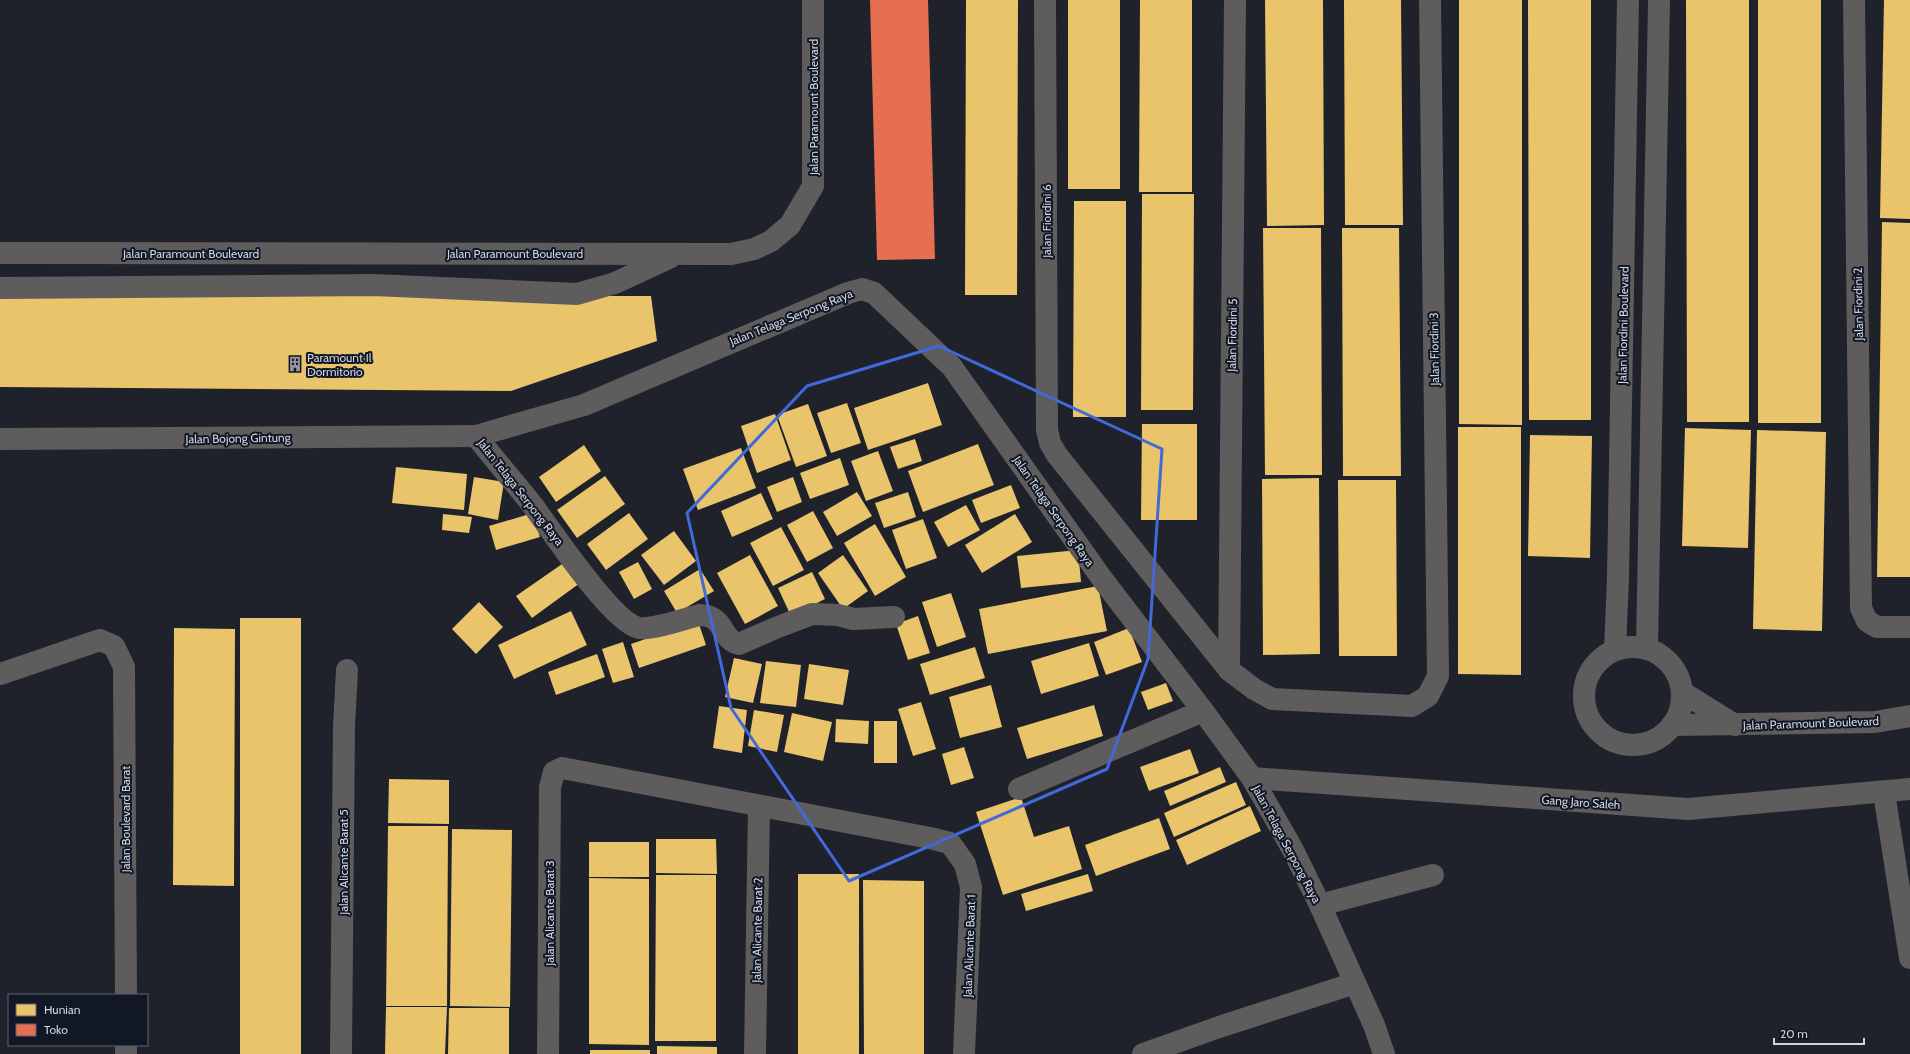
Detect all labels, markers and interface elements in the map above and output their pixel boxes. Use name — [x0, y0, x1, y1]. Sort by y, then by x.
street label: Jalan Paramount Boulevard — [806, 39, 821, 176]
street label: Jalan Fiordini 6 — [1039, 184, 1054, 259]
street label: Jalan Paramount Boulevard — [122, 246, 259, 261]
street label: Jalan Paramount Boulevard — [446, 246, 583, 261]
street label: Jalan Fiordini Boulevard — [1614, 266, 1632, 385]
street label: Jalan Fiordini 2 — [1850, 267, 1866, 342]
street label: Jalan Telaga Serpong Raya — [726, 285, 855, 349]
street label: Jalan Fiordini 5 — [1224, 298, 1240, 373]
street label: Jalan Fiordini 3 — [1426, 312, 1442, 387]
place label: Paramount Il Dormitorio — [307, 350, 372, 379]
building icon: Paramount Il Dormitorio — [286, 355, 304, 373]
street label: Jalan Bojong Gintung — [184, 430, 292, 446]
street label: Jalan Telaga Serpong Raya — [474, 435, 567, 549]
street label: Jalan Telaga Serpong Raya — [1010, 452, 1098, 569]
street label: Jalan Paramount Boulevard — [1742, 713, 1879, 733]
street label: Jalan Boulevard Barat — [118, 766, 133, 873]
street label: Jalan Telaga Serpong Raya — [1249, 782, 1325, 906]
street label: Gang Jaro Saleh — [1541, 792, 1621, 812]
street label: Jalan Alicante Barat 5 — [336, 809, 351, 916]
street label: Jalan Alicante Barat 3 — [542, 860, 557, 967]
street label: Jalan Alicante Barat 2 — [749, 877, 765, 984]
street label: Jalan Alicante Barat 1 — [960, 894, 978, 999]
legend — [8, 994, 148, 1046]
text: Hunian — [44, 1002, 81, 1017]
scale bar — [1774, 1020, 1864, 1046]
text: Toko — [44, 1022, 68, 1037]
text: 20 m — [1780, 1026, 1808, 1041]

